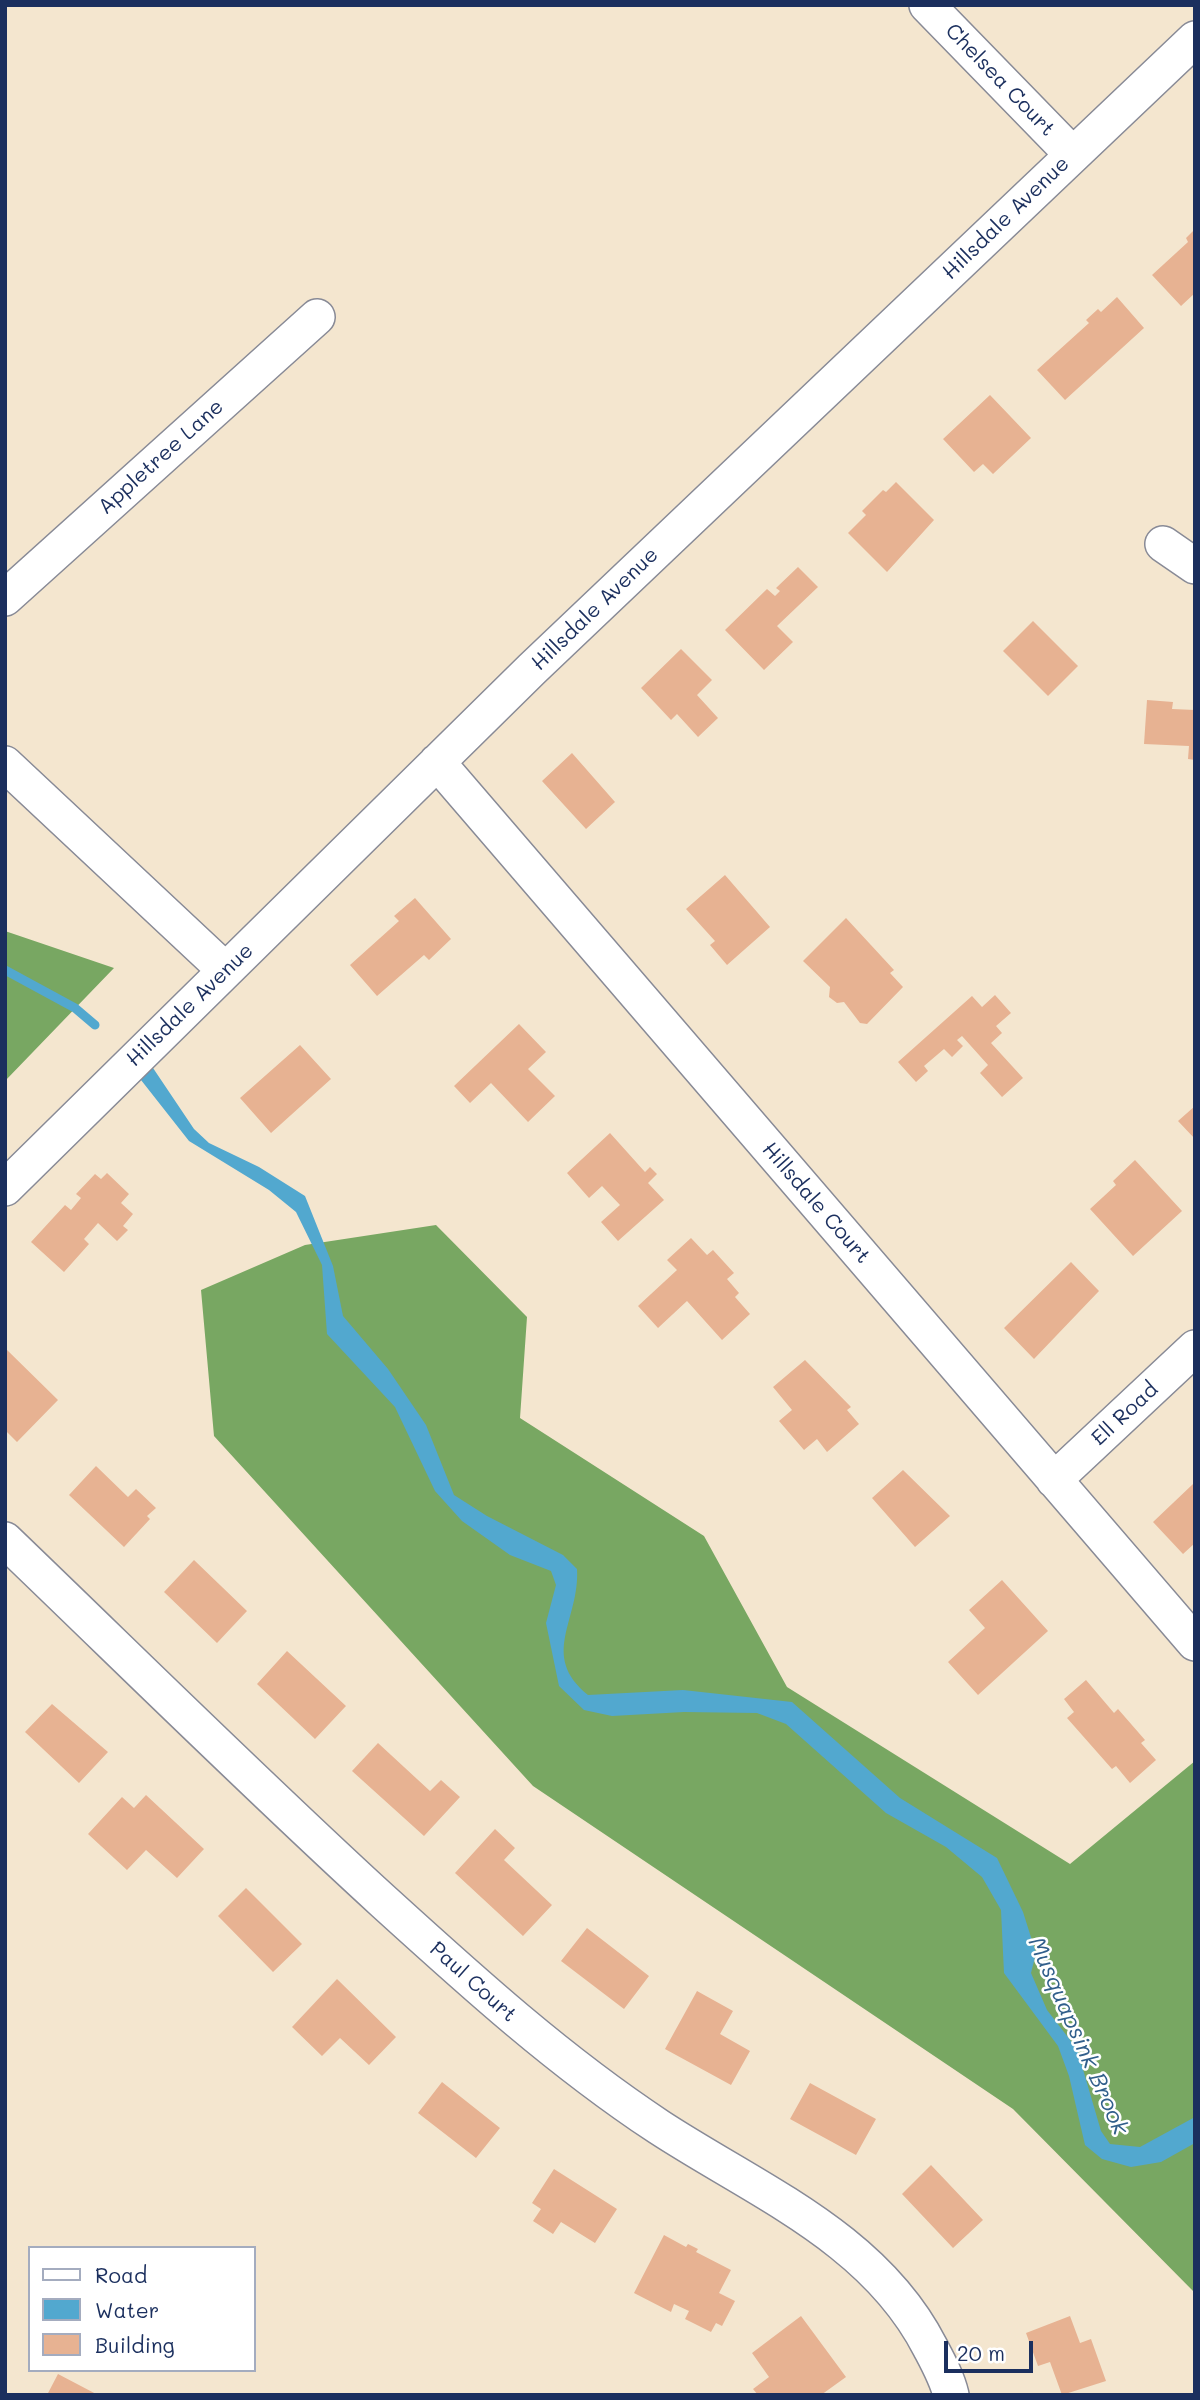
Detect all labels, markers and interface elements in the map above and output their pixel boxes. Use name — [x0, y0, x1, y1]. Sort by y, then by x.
street label: Chelsea Court — [940, 18, 1060, 142]
street label: Hillsdale Avenue — [937, 151, 1075, 285]
street label: Appletree Lane — [93, 394, 229, 520]
street label: Hillsdale Avenue — [526, 542, 664, 676]
street label: Hillsdale Avenue — [121, 938, 259, 1072]
street label: Hillsdale Court — [757, 1137, 875, 1269]
street label: Ell Road — [1087, 1377, 1163, 1451]
water label: Musquapsink Brook — [1022, 1933, 1134, 2139]
street label: Paul Court — [424, 1936, 522, 2028]
legend — [28, 2246, 256, 2372]
text: Road — [95, 2261, 147, 2288]
text: Water — [95, 2296, 159, 2323]
scale bar — [948, 2326, 1037, 2370]
text: Building — [95, 2331, 175, 2358]
text: 20 m — [957, 2339, 1005, 2366]

